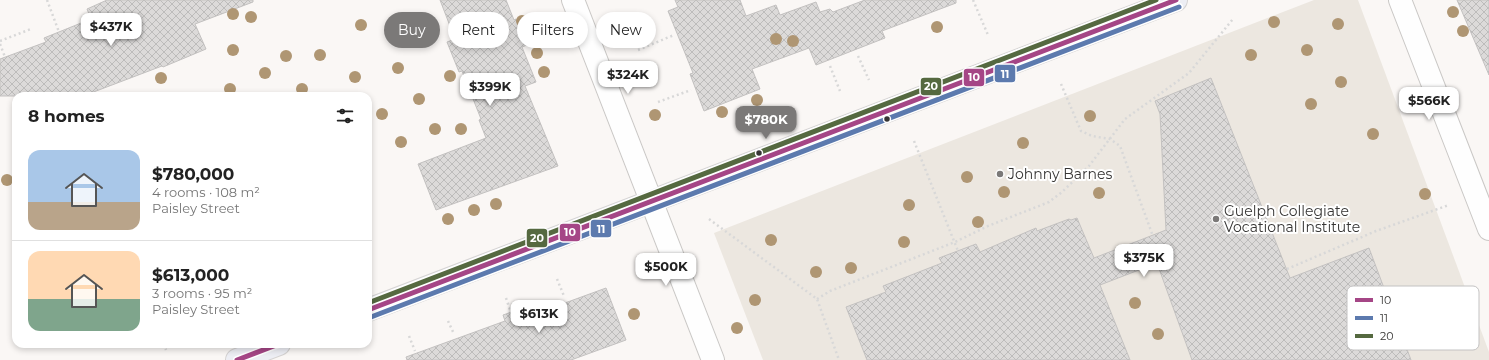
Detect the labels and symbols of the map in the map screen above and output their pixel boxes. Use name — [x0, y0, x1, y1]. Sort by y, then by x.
pin: $437K — [83, 13, 139, 47]
pin: $324K — [600, 61, 656, 95]
line badge: 11 — [994, 64, 1016, 83]
text: 11 — [1001, 67, 1009, 81]
line badge: 10 — [963, 68, 985, 87]
text: 10 — [968, 70, 980, 84]
pin: $399K — [462, 73, 518, 107]
line badge: 20 — [920, 77, 942, 96]
text: 20 — [924, 79, 939, 93]
pin: $566K — [1401, 87, 1457, 121]
pin: $780K — [738, 106, 794, 140]
unlabelled marker — [882, 114, 892, 124]
unlabelled marker — [754, 148, 764, 158]
place label: Johnny Barnes — [1007, 165, 1112, 183]
marker: Johnny Barnes — [995, 169, 1005, 179]
place label: Guelph Collegiate Vocational Institute — [1224, 202, 1360, 236]
marker: Guelph Collegiate Vocational Institute — [1211, 214, 1221, 224]
line badge: 11 — [590, 219, 612, 238]
text: 11 — [597, 222, 605, 236]
line badge: 10 — [559, 223, 581, 242]
text: 10 — [564, 225, 576, 239]
line badge: 20 — [526, 228, 548, 248]
text: 20 — [530, 231, 545, 245]
pin: $375K — [1116, 244, 1172, 278]
pin: $500K — [638, 253, 694, 287]
legend — [1347, 286, 1479, 350]
text: 10 — [1380, 293, 1391, 307]
pin: $613K — [511, 300, 567, 334]
text: 11 — [1380, 311, 1388, 325]
text: 20 — [1380, 329, 1394, 343]

